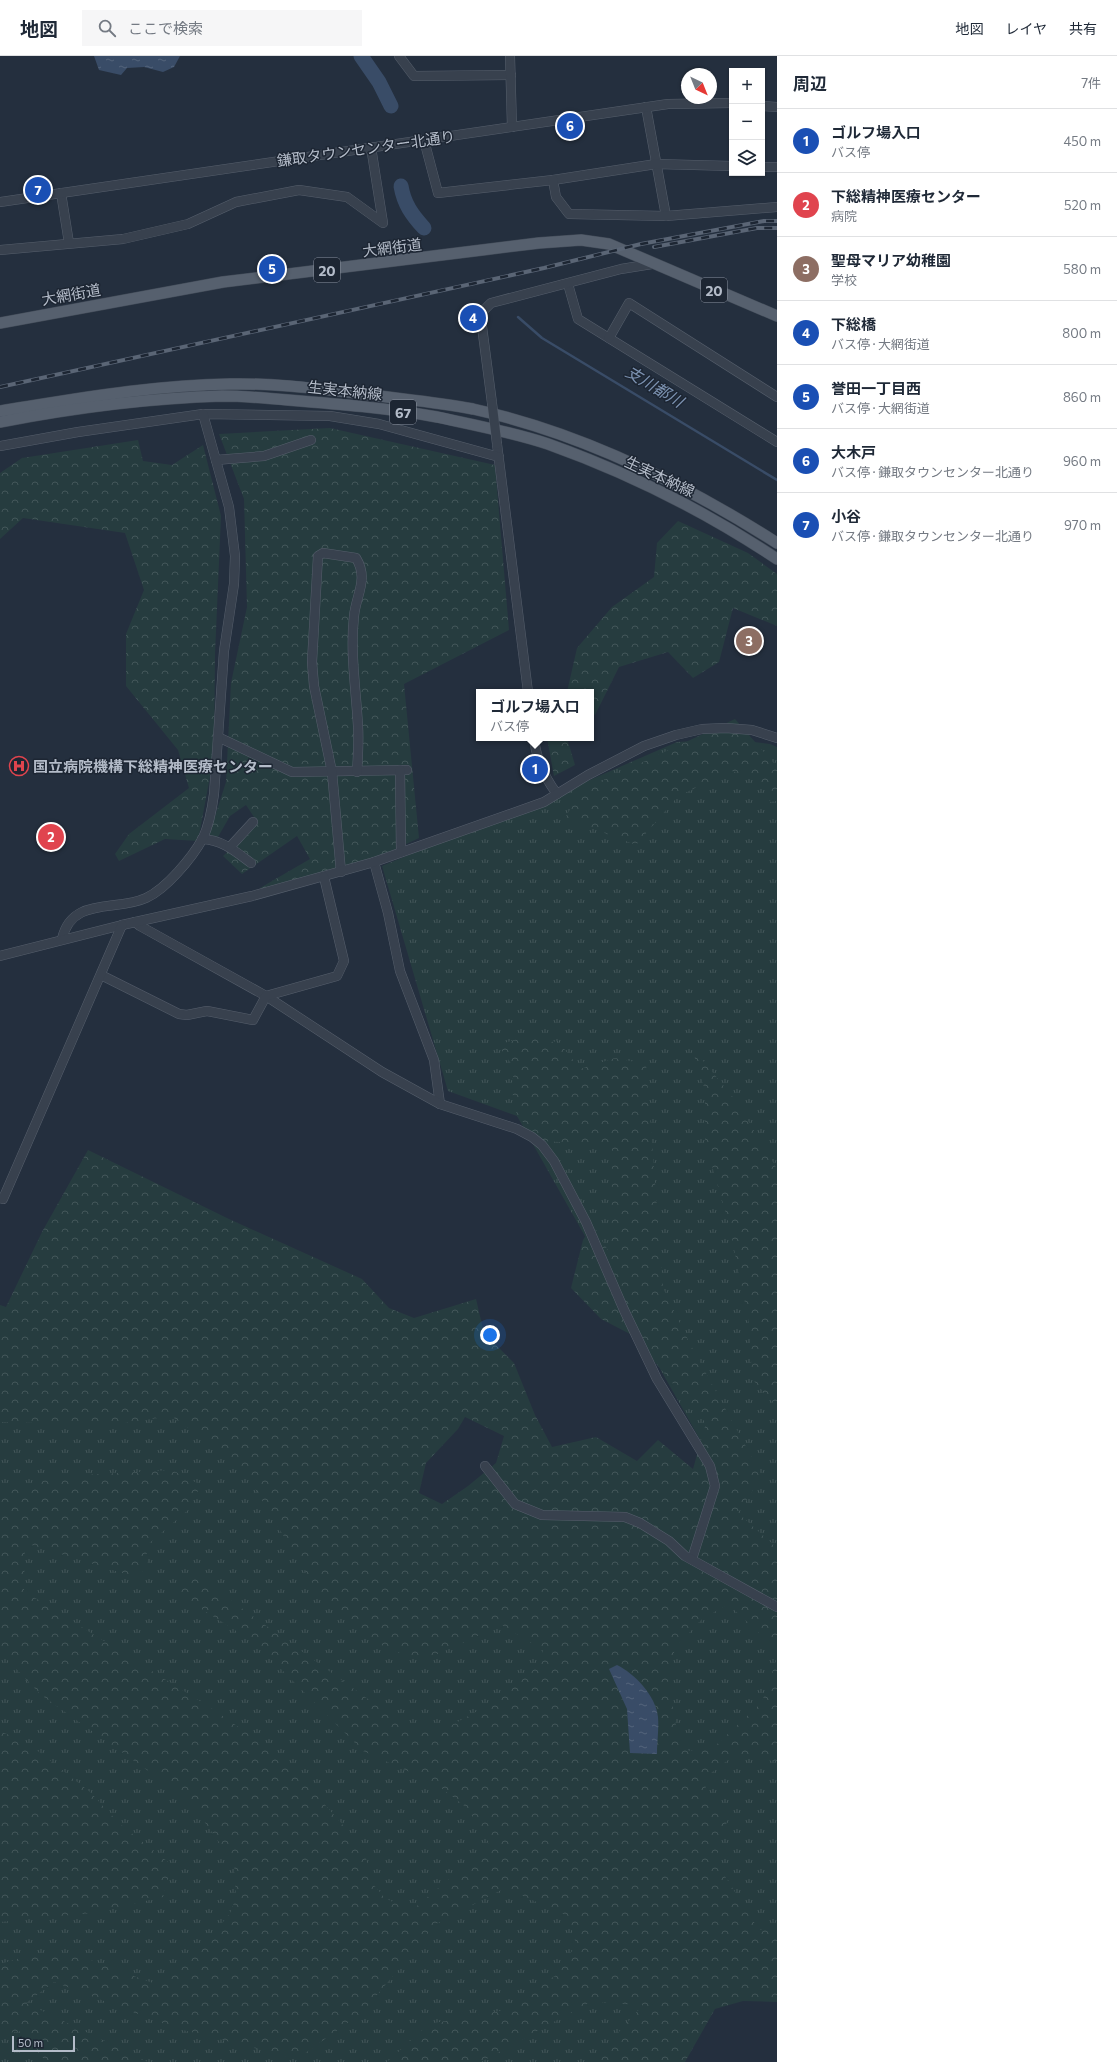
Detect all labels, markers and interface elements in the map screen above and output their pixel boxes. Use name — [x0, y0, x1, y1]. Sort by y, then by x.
search box — [82, 10, 362, 46]
text: 地図 — [20, 17, 58, 40]
icon: search — [96, 17, 118, 39]
text: ここで検索 — [128, 19, 203, 37]
text: 地図 — [955, 20, 983, 37]
text: レイヤ — [1005, 20, 1047, 37]
text: 共有 — [1069, 20, 1097, 37]
north arrow — [681, 68, 717, 104]
map controls — [729, 68, 765, 176]
button: + — [729, 68, 765, 104]
text: 周辺 — [793, 73, 827, 94]
text: 7件 — [1081, 75, 1101, 91]
button: − — [729, 104, 765, 140]
pin: 6 — [557, 111, 583, 141]
text: ゴルフ場入口 — [831, 123, 921, 141]
street label: 鎌取タウンセンター北通り — [276, 127, 456, 169]
text: 1 — [803, 133, 809, 149]
text: 450 m — [1063, 133, 1101, 149]
button: layers — [729, 140, 765, 176]
text: バス停 — [831, 144, 870, 160]
pin: 7 — [25, 175, 51, 205]
text: 下総精神医療センター — [831, 187, 981, 205]
text: 2 — [802, 197, 810, 213]
text: 520 m — [1064, 197, 1101, 213]
text: 病院 — [831, 208, 857, 224]
street label: 大網街道 — [361, 234, 423, 260]
text: 聖母マリア幼稚園 — [831, 251, 951, 269]
pin: 5 — [259, 254, 285, 284]
road number: 20 — [314, 258, 340, 282]
text: 3 — [802, 261, 810, 277]
text: 580 m — [1063, 261, 1101, 277]
text: 学校 — [831, 272, 857, 288]
road number: 20 — [701, 278, 727, 302]
street label: 大網街道 — [40, 280, 102, 308]
pin: 4 — [460, 303, 486, 333]
text: 下総橋 — [831, 315, 876, 333]
text: 4 — [802, 325, 810, 341]
text: 800 m — [1062, 325, 1101, 341]
text: バス停 · 大網街道 — [831, 336, 930, 352]
water label: 支川都川 — [623, 361, 689, 412]
street label: 生実本納線 — [307, 377, 383, 403]
text: 誉田一丁目西 — [831, 379, 921, 397]
text: 5 — [802, 389, 810, 405]
text: 860 m — [1063, 389, 1101, 405]
road number: 67 — [390, 400, 416, 424]
text: バス停 · 大網街道 — [831, 400, 930, 416]
text: 大木戸 — [831, 443, 876, 461]
street label: 生実本納線 — [622, 452, 698, 500]
text: 6 — [802, 453, 810, 469]
text: 960 m — [1063, 453, 1101, 469]
text: バス停 · 鎌取タウンセンター北通り — [831, 464, 1034, 480]
text: 小谷 — [831, 507, 861, 525]
text: 7 — [802, 517, 810, 533]
text: 970 m — [1064, 517, 1101, 533]
text: バス停 · 鎌取タウンセンター北通り — [831, 528, 1034, 544]
pin: 3 — [736, 626, 762, 656]
popup — [476, 689, 594, 741]
text: ゴルフ場入口 — [490, 697, 580, 715]
text: バス停 — [490, 718, 529, 734]
pin: 1 — [522, 754, 548, 784]
hospital icon: 国立病院機構下総精神医療センター — [8, 755, 30, 777]
place label: 国立病院機構下総精神医療センター — [33, 757, 273, 775]
pin: 2 — [38, 822, 64, 852]
your location — [480, 1325, 500, 1345]
scale bar — [12, 2034, 75, 2053]
text: 50 m — [18, 2036, 43, 2049]

